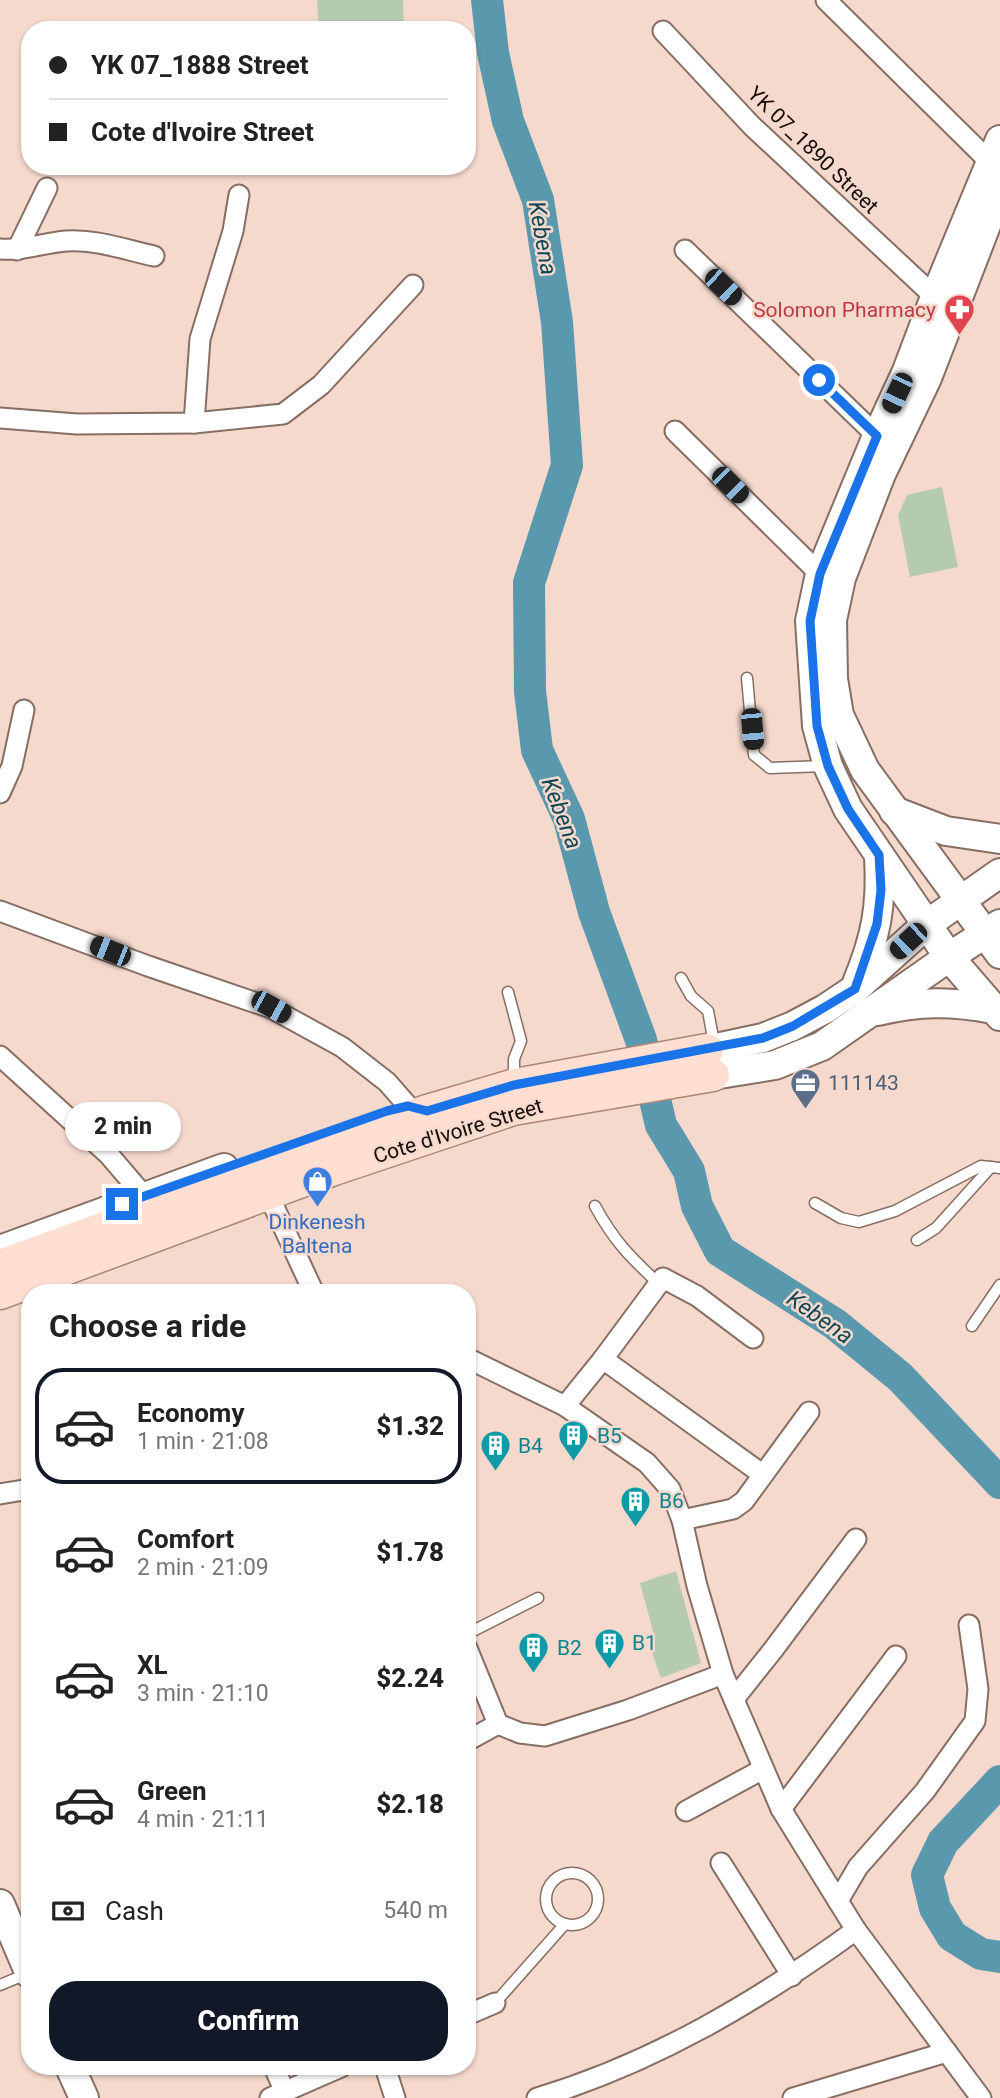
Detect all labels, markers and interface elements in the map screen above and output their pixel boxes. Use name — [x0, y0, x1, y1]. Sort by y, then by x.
text: YK 07_1888 Street — [91, 50, 309, 80]
street label: YK 07_1890 Street — [743, 82, 883, 218]
text: Cote d'Ivoire Street — [91, 117, 314, 147]
water label: Kebena — [523, 199, 562, 277]
car — [701, 265, 746, 309]
pharmacy icon: Solomon Pharmacy — [942, 293, 976, 337]
place label: Solomon Pharmacy — [753, 298, 936, 322]
route start — [803, 364, 835, 396]
car — [879, 370, 916, 416]
car — [708, 463, 753, 507]
car — [740, 707, 765, 751]
water label: Kebena — [536, 774, 587, 853]
car — [886, 919, 931, 963]
car — [87, 933, 134, 969]
car — [248, 988, 295, 1026]
office icon: 111143 — [788, 1066, 822, 1110]
place label: 111143 — [828, 1071, 899, 1095]
street label: Cote d'Ivoire Street — [370, 1094, 546, 1168]
callout: 2 min — [64, 1102, 180, 1152]
text: 2 min — [94, 1113, 152, 1140]
shop icon: Dinkenesh Baltena — [300, 1165, 334, 1209]
route end — [106, 1188, 138, 1220]
place label: Dinkenesh Baltena — [268, 1210, 366, 1258]
water label: Kebena — [782, 1285, 858, 1350]
text: Choose a ride — [49, 1307, 246, 1345]
icon: car — [53, 1395, 116, 1458]
text: Economy — [137, 1398, 244, 1428]
text: $1.32 — [376, 1411, 444, 1441]
building icon: B5 — [557, 1419, 591, 1463]
place label: B5 — [597, 1424, 622, 1448]
text: 1 min · 21:08 — [137, 1428, 269, 1455]
building icon: B4 — [478, 1429, 512, 1473]
place label: B4 — [518, 1434, 543, 1458]
building icon: B6 — [619, 1484, 653, 1528]
place label: B6 — [659, 1489, 684, 1513]
icon: car — [53, 1521, 116, 1584]
text: Comfort — [137, 1524, 234, 1554]
text: $1.78 — [376, 1537, 444, 1567]
text: 2 min · 21:09 — [137, 1554, 269, 1581]
building icon: B1 — [592, 1626, 626, 1670]
building icon: B2 — [517, 1631, 551, 1675]
place label: B1 — [632, 1631, 657, 1655]
place label: B2 — [557, 1636, 582, 1660]
icon: car — [53, 1647, 116, 1710]
text: XL — [137, 1650, 168, 1680]
text: $2.24 — [376, 1663, 444, 1693]
text: 3 min · 21:10 — [137, 1680, 269, 1707]
icon: car — [53, 1773, 116, 1836]
text: Green — [137, 1776, 207, 1806]
text: $2.18 — [376, 1789, 444, 1819]
text: 4 min · 21:11 — [137, 1806, 269, 1833]
icon: cash — [49, 1892, 87, 1930]
text: Cash — [105, 1896, 164, 1926]
text: 540 m — [383, 1897, 448, 1924]
button: Confirm — [49, 1981, 448, 2061]

